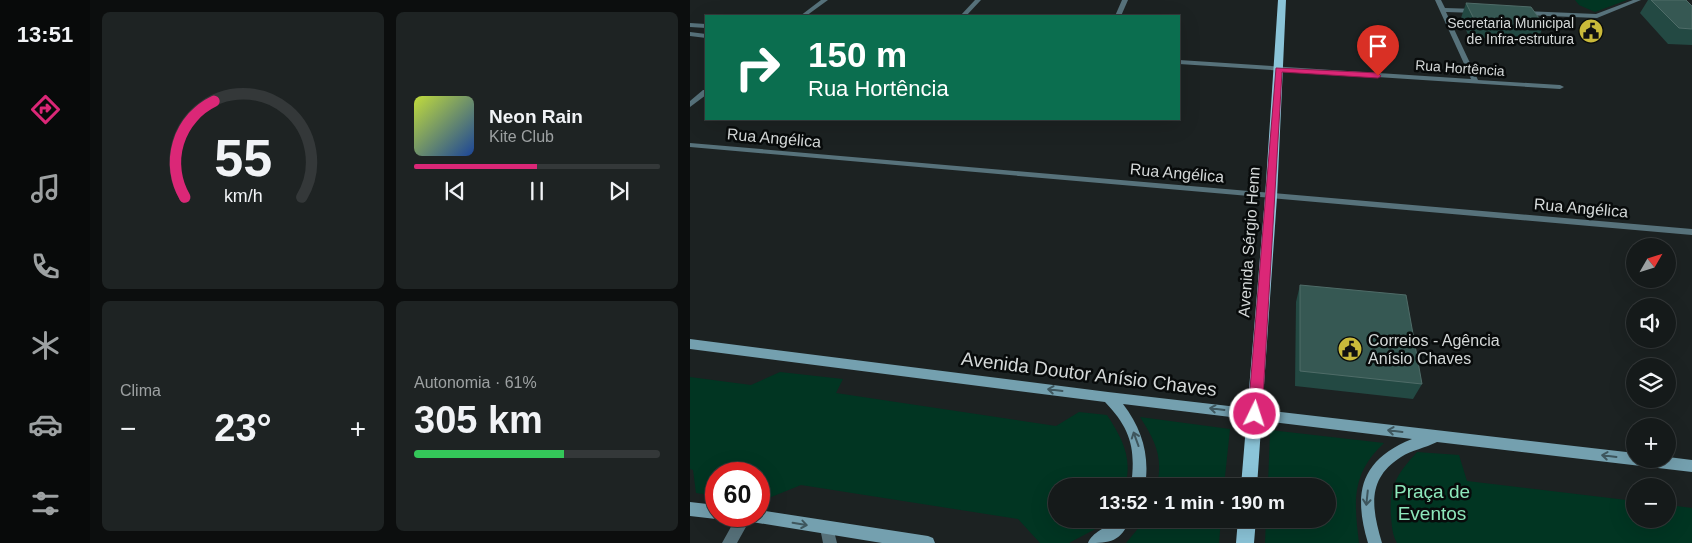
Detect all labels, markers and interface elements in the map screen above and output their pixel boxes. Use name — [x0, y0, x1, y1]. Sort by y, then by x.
place label: Secretaria Municipal de Infra-estrutura — [1447, 15, 1574, 47]
public building icon: Secretaria Municipal de Infra-estrutura — [1578, 18, 1604, 44]
text: 13:51 — [17, 22, 73, 47]
pin — [1357, 25, 1399, 76]
icon: arrive — [1364, 32, 1392, 60]
icon: right — [725, 35, 790, 100]
text: 150 m — [808, 35, 907, 74]
street label: Rua Hortência — [1415, 57, 1505, 79]
text: Rua Hortência — [808, 76, 949, 101]
icon: directions — [28, 92, 63, 127]
text: Neon Rain — [489, 106, 583, 127]
street label: Rua Angélica — [726, 125, 822, 151]
text: Kite Club — [489, 128, 554, 145]
text: 55 — [214, 129, 272, 187]
street label: Rua Angélica — [1129, 160, 1225, 186]
street label: Avenida Sérgio Henn — [1235, 166, 1263, 318]
icon: music — [28, 171, 63, 206]
icon: previous — [441, 177, 469, 205]
icon: pause — [523, 177, 551, 205]
icon: next — [605, 177, 633, 205]
text: km/h — [224, 186, 262, 206]
street label: Rua Angélica — [1533, 195, 1629, 221]
north arrow — [1626, 238, 1676, 288]
map controls — [1626, 238, 1676, 528]
icon: phone — [28, 249, 63, 284]
button: sound — [1626, 298, 1676, 348]
icon: climate — [28, 328, 63, 363]
place label: Correios - Agência Anísio Chaves — [1368, 332, 1500, 367]
public building icon: Correios - Agência Anísio Chaves — [1337, 336, 1363, 362]
street label: Avenida Doutor Anísio Chaves — [960, 348, 1218, 400]
button: layers — [1626, 358, 1676, 408]
text: Autonomia · 61% — [414, 374, 537, 391]
text: Clima — [120, 382, 161, 399]
one-way arrow — [1048, 385, 1064, 395]
position arrow — [1228, 387, 1280, 439]
text: 305 km — [414, 399, 543, 441]
one-way arrow — [1209, 404, 1225, 414]
icon: car — [28, 407, 63, 442]
text: 23° — [214, 407, 272, 449]
text: − — [120, 413, 136, 444]
text: + — [350, 413, 366, 444]
button: + — [1626, 418, 1676, 468]
one-way arrow — [1388, 426, 1404, 436]
one-way arrow — [1131, 431, 1140, 447]
one-way arrow — [1601, 451, 1617, 461]
speed limit sign: 60 — [705, 462, 770, 527]
button: − — [1626, 478, 1676, 528]
park label: Praça de Eventos — [1394, 481, 1470, 524]
icon: filters — [28, 486, 63, 521]
one-way arrow — [1362, 490, 1372, 506]
text: 13:52 · 1 min · 190 m — [1099, 492, 1285, 513]
one-way arrow — [791, 519, 807, 529]

